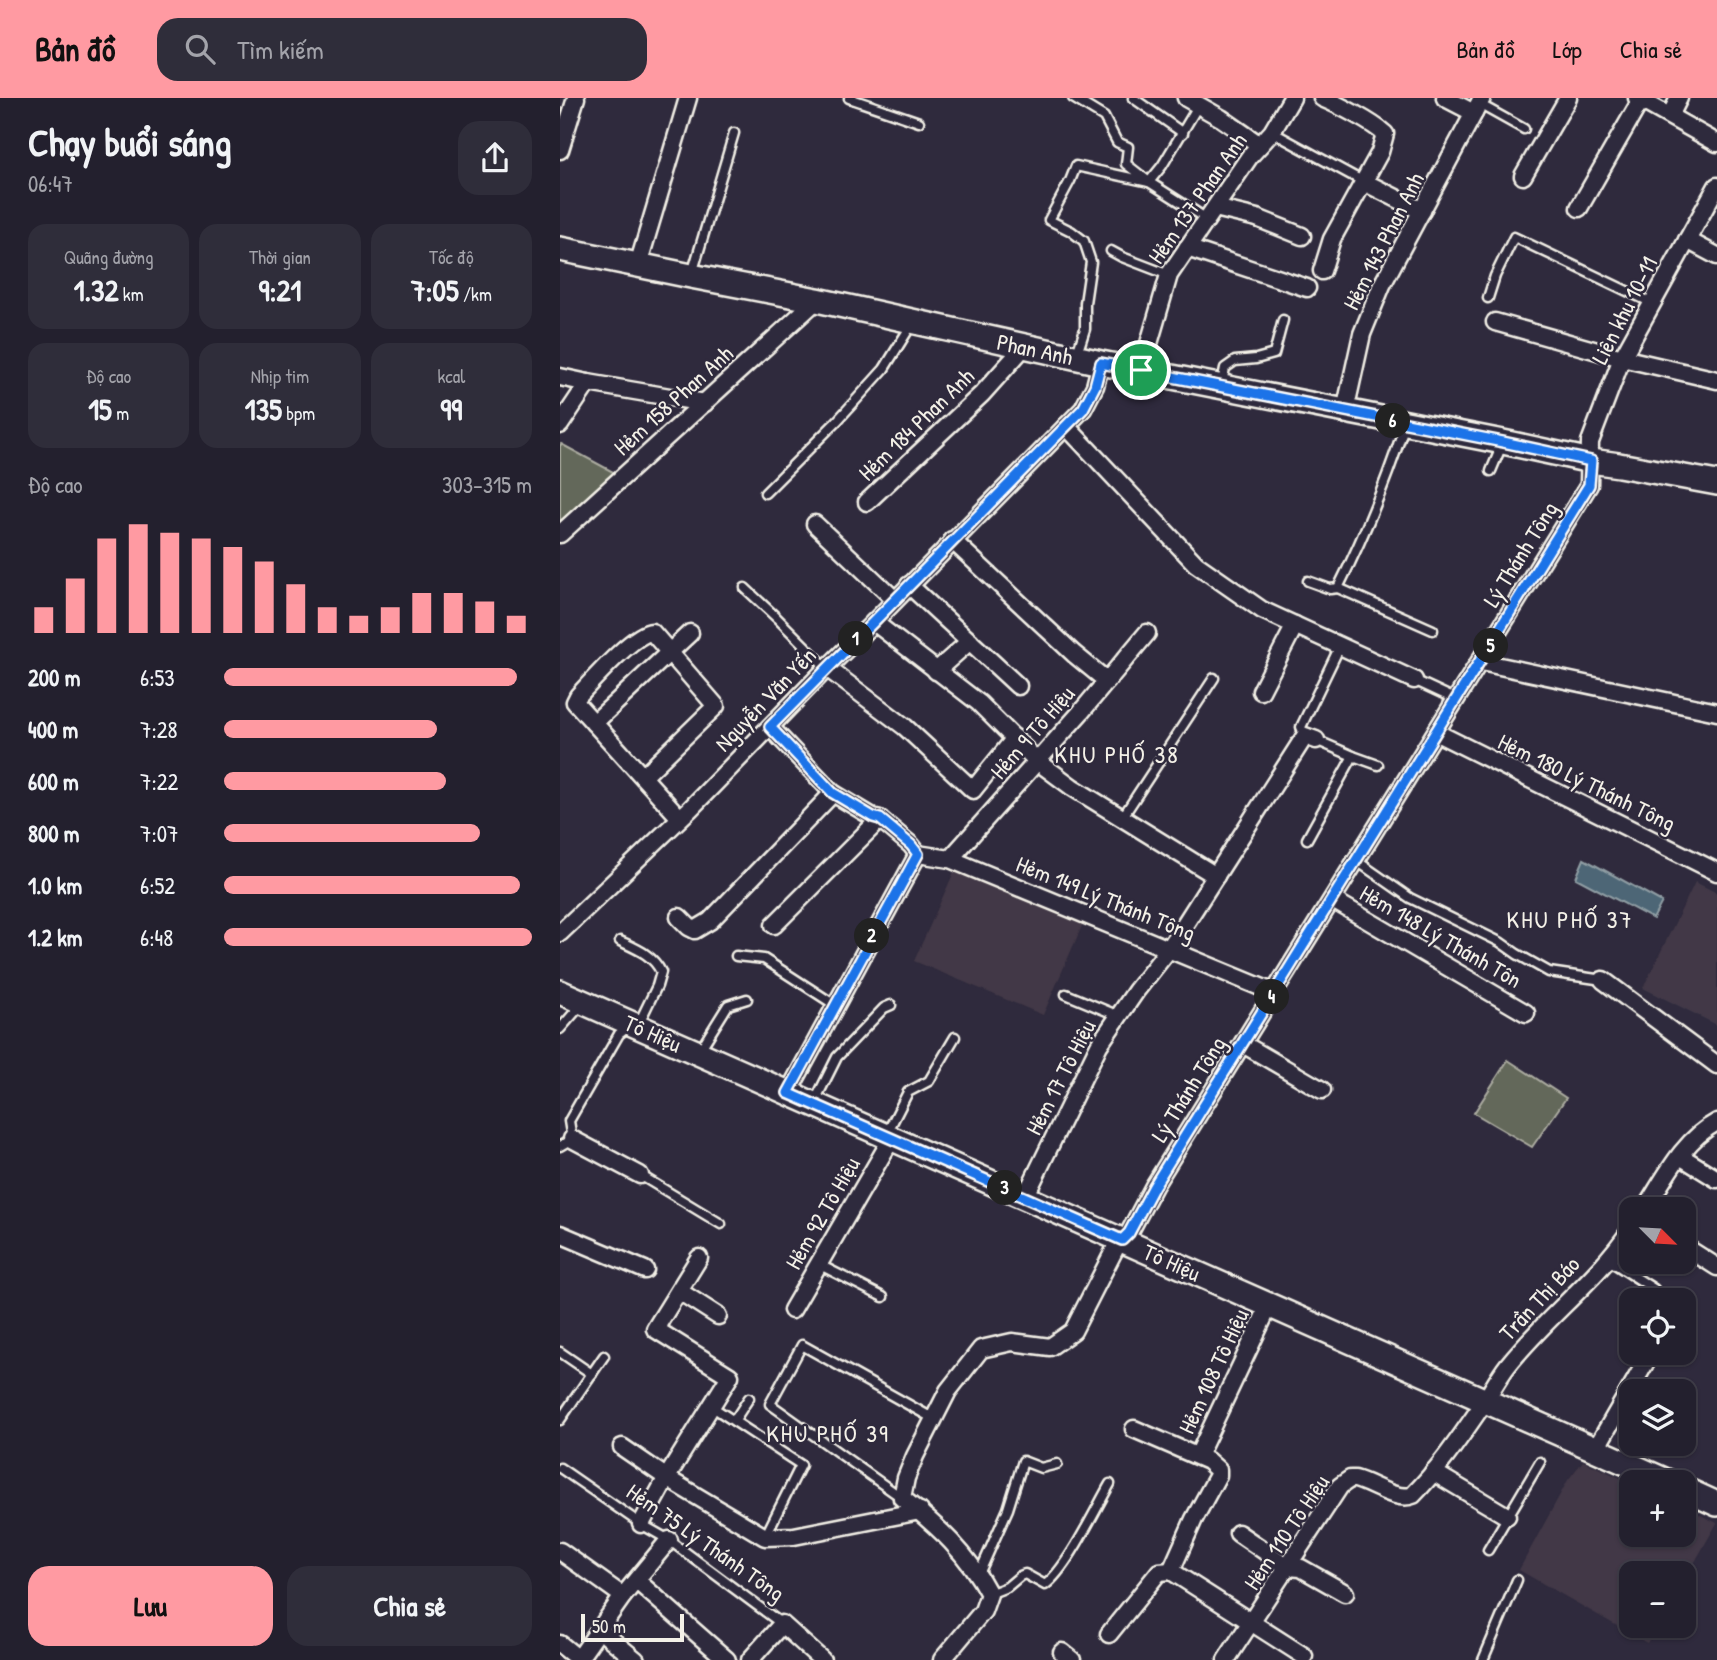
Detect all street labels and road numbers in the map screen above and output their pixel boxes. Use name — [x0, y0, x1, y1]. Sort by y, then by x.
street label: Hẻm 137 Phan Anh — [1140, 126, 1254, 270]
street label: Hẻm 143 Phan Anh — [1335, 167, 1431, 315]
street label: Liên khu 10-11 — [1584, 251, 1664, 369]
street label: Phan Anh — [994, 326, 1076, 372]
street label: Hẻm 158 Phan Anh — [607, 338, 740, 462]
street label: Hẻm 184 Phan Anh — [851, 361, 981, 487]
street label: Lý Thánh Tông — [1475, 495, 1565, 613]
street label: Nguyễn Văn Yến — [707, 640, 823, 758]
street label: Hẻm 9 Tô Hiệu — [983, 679, 1081, 785]
street label: Hẻm 180 Lý Thánh Tông — [1493, 726, 1681, 838]
street label: Hẻm 149 Lý Thánh Tông — [1012, 848, 1200, 948]
street label: Hẻm 148 Lý Thánh Tôn — [1354, 877, 1528, 995]
street label: Tô Hiệu — [619, 1007, 687, 1059]
street label: Hẻm 17 Tô Hiệu — [1018, 1014, 1102, 1140]
street label: Lý Thánh Tông — [1143, 1030, 1233, 1148]
street label: Hẻm 92 Tô Hiệu — [777, 1151, 867, 1275]
street label: Tô Hiệu — [1138, 1236, 1206, 1288]
street label: Trần Thị Báo — [1492, 1249, 1586, 1347]
street label: Hẻm 108 Tô Hiệu — [1171, 1304, 1255, 1438]
street label: Hẻm 110 Tô Hiệu — [1236, 1468, 1336, 1596]
street label: Hẻm 75 Lý Thánh Tông — [621, 1476, 791, 1608]

